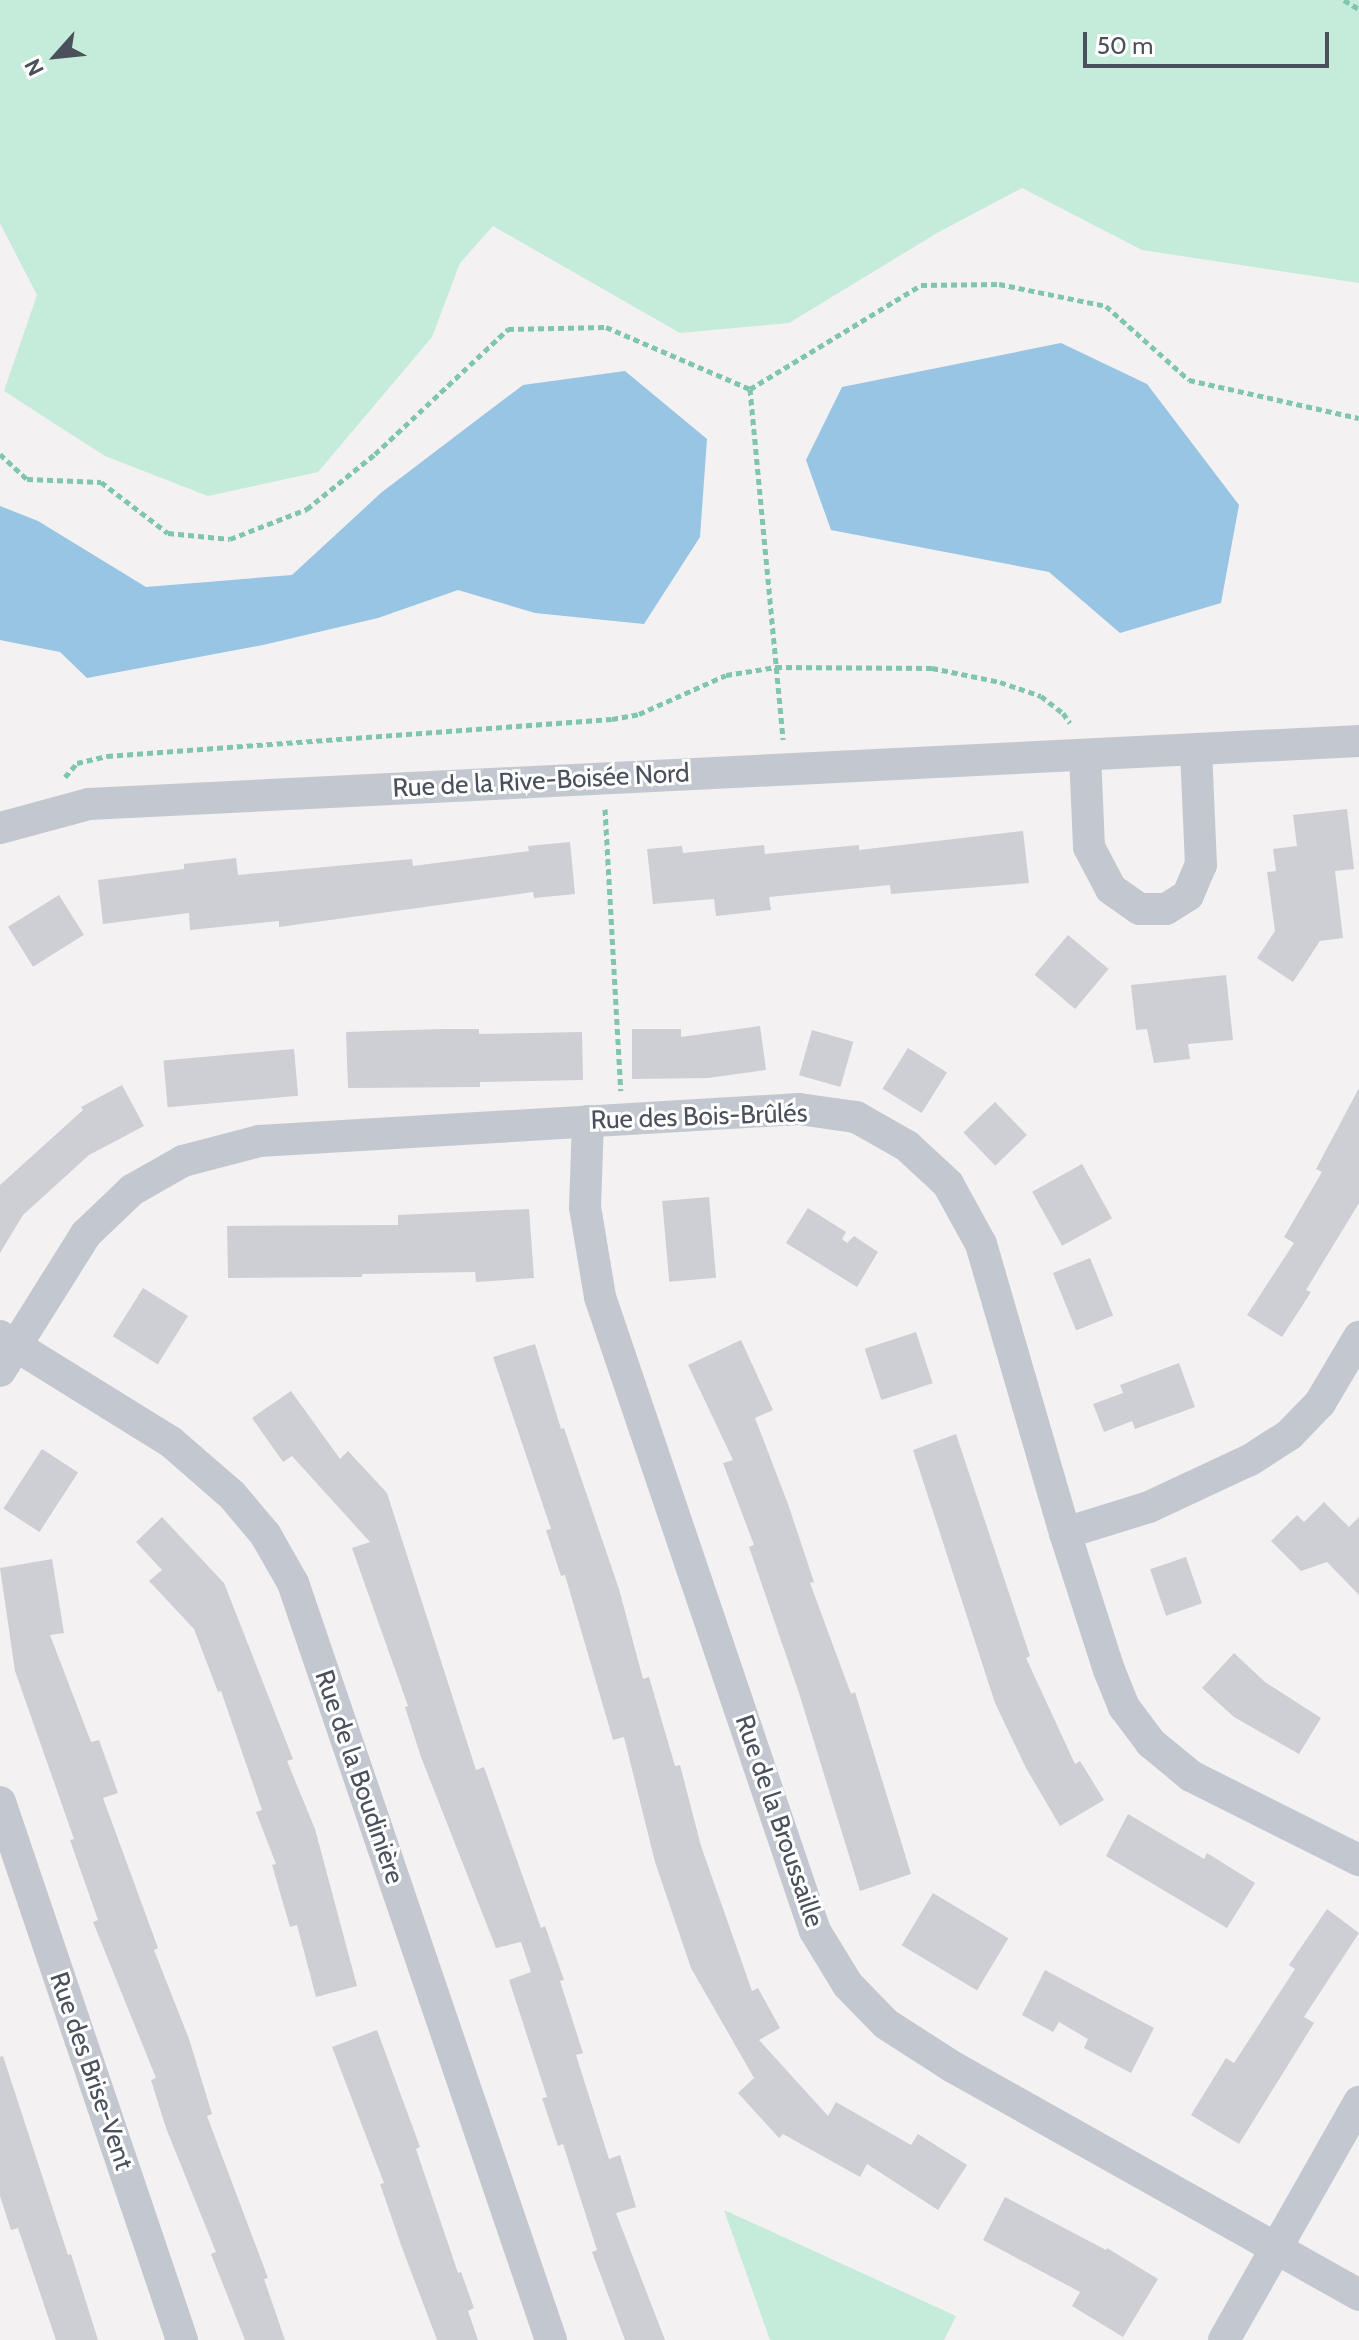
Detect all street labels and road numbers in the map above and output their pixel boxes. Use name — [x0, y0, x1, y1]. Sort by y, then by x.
street label: Rue de la Rive-Boisée Nord — [392, 758, 690, 804]
street label: Rue des Bois-Brûlés — [590, 1098, 808, 1136]
street label: Rue de la Boudinière — [308, 1666, 410, 1888]
street label: Rue de la Broussaille — [728, 1711, 830, 1931]
street label: Rue des Brise-Vent — [43, 1968, 139, 2174]

